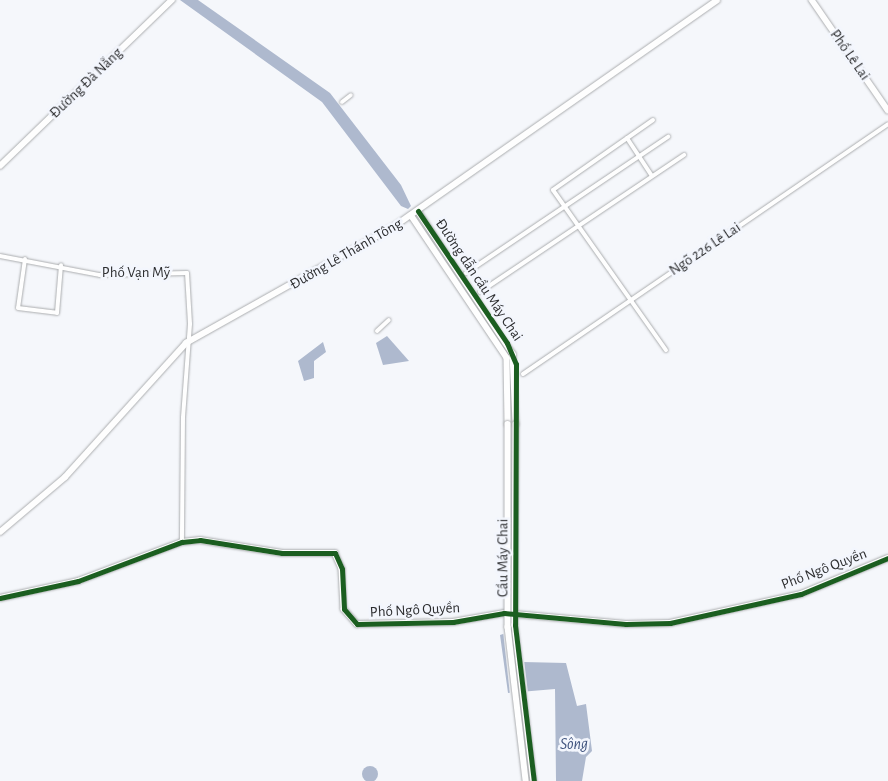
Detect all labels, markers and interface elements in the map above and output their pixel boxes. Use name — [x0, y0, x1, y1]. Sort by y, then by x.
street label: Phố Lê Lai — [826, 26, 874, 84]
street label: Đường Đà Nẵng — [46, 44, 126, 122]
street label: Đường Lê Thánh Tông — [287, 215, 405, 293]
street label: Đường dẫn cầu Máy Chai — [431, 215, 527, 345]
street label: Ngõ 226 Lê Lai — [666, 218, 744, 280]
street label: Phố Vạn Mỹ — [102, 264, 170, 282]
street label: Cầu Máy Chai — [494, 519, 512, 597]
street label: Phố Ngô Quyền — [779, 544, 869, 594]
street label: Phố Ngô Quyền — [369, 599, 461, 621]
water label: Sông — [560, 734, 588, 754]

